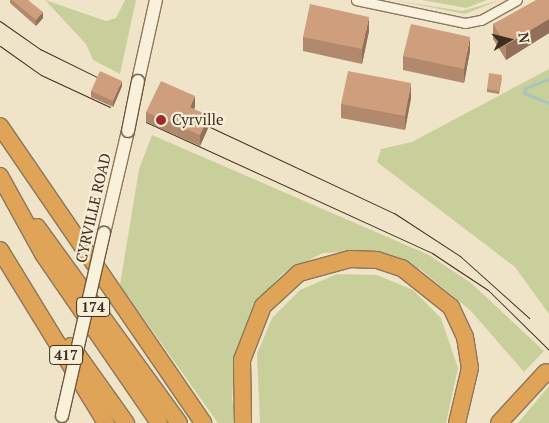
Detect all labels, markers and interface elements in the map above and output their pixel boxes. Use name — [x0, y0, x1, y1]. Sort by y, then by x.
north arrow — [484, 15, 534, 65]
text: N — [514, 31, 534, 44]
place label: Cyrville — [172, 111, 224, 129]
marker: Cyrville — [154, 113, 168, 127]
street label: CYRVILLE ROAD — [72, 151, 114, 265]
road number: 174 — [76, 296, 110, 318]
road number: 417 — [48, 344, 84, 366]

